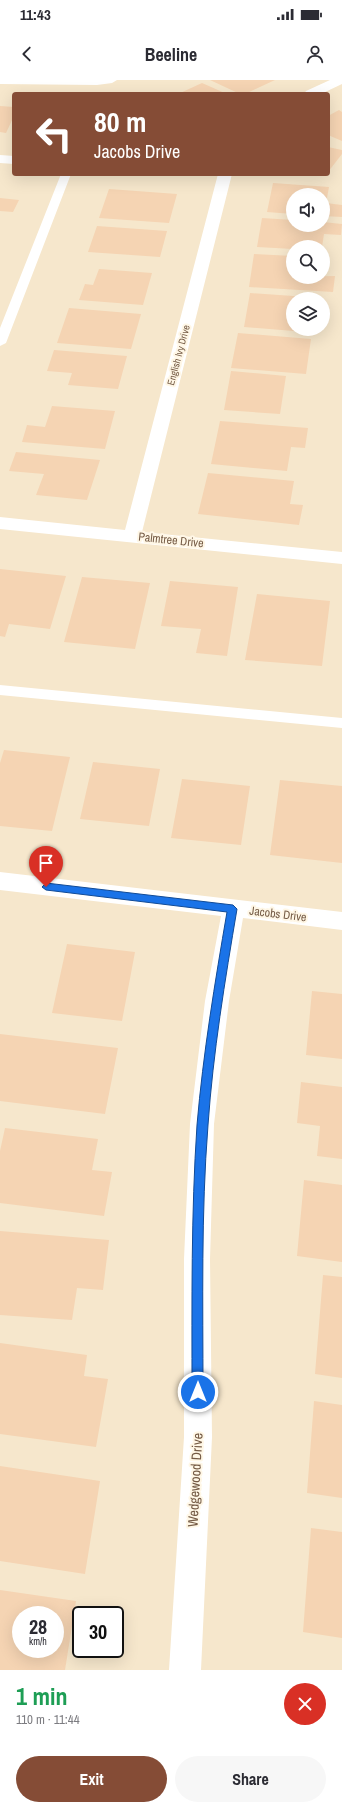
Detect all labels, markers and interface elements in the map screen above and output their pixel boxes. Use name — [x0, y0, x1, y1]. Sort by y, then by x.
text: 11:43 — [20, 4, 51, 25]
text: Beeline — [145, 42, 197, 67]
icon: back — [16, 43, 38, 65]
icon: person — [304, 43, 326, 65]
text: 80 m — [94, 103, 146, 141]
icon: left — [28, 108, 80, 160]
text: Jacobs Drive — [94, 139, 180, 164]
map controls — [286, 188, 330, 336]
button: sound — [286, 188, 330, 232]
button: search — [286, 240, 330, 284]
button: layers — [286, 292, 330, 336]
street label: English Ivy Drive — [164, 323, 193, 387]
street label: Palmtree Drive — [138, 529, 204, 551]
pin — [29, 846, 63, 887]
icon: arrive — [35, 852, 57, 874]
street label: Jacobs Drive — [249, 903, 307, 925]
position arrow — [177, 1371, 219, 1413]
street label: Wedgewood Drive — [184, 1432, 206, 1528]
speed limit sign: 30 — [72, 1606, 124, 1658]
text: 28 — [29, 1613, 47, 1640]
text: km/h — [29, 1635, 47, 1648]
text: 1 min — [16, 1680, 67, 1712]
button: close — [284, 1683, 326, 1725]
text: 110 m · 11:44 — [16, 1711, 80, 1728]
button: Exit — [16, 1756, 167, 1802]
button: Share — [175, 1756, 326, 1802]

